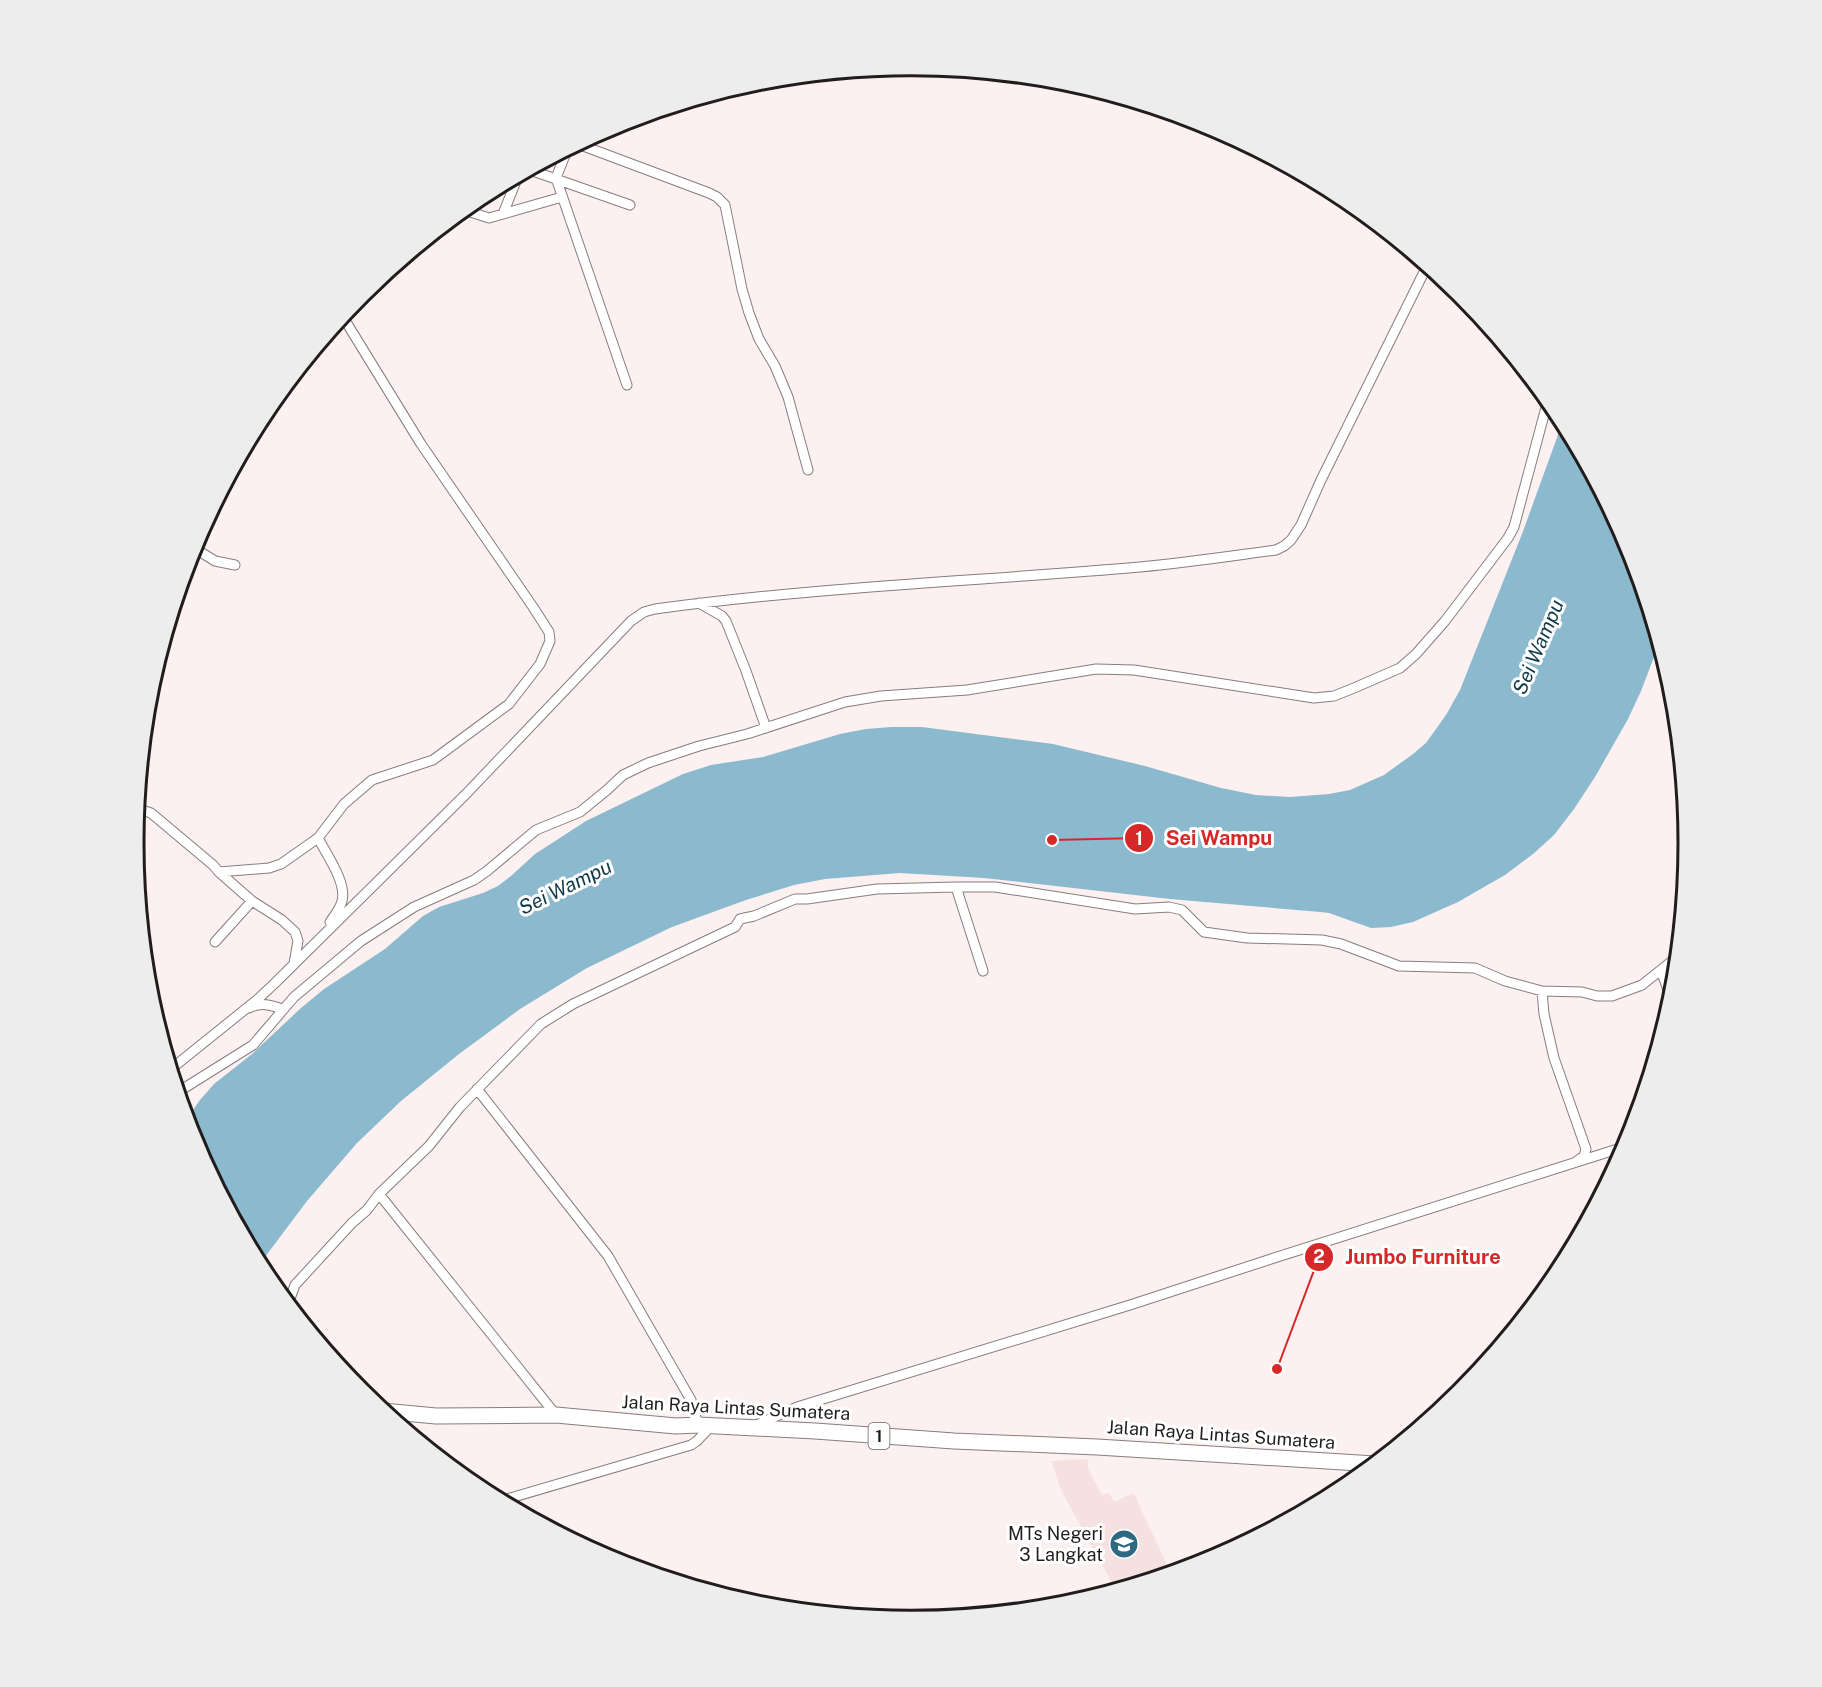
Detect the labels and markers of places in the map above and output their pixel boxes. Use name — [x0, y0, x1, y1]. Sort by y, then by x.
callout: Sei Wampu — [1124, 819, 1285, 857]
callout: Jumbo Furniture — [1304, 1238, 1513, 1276]
place label: MTs Negeri 3 Langkat — [1008, 1523, 1103, 1565]
school or university icon: MTs Negeri 3 Langkat — [1108, 1528, 1140, 1560]

